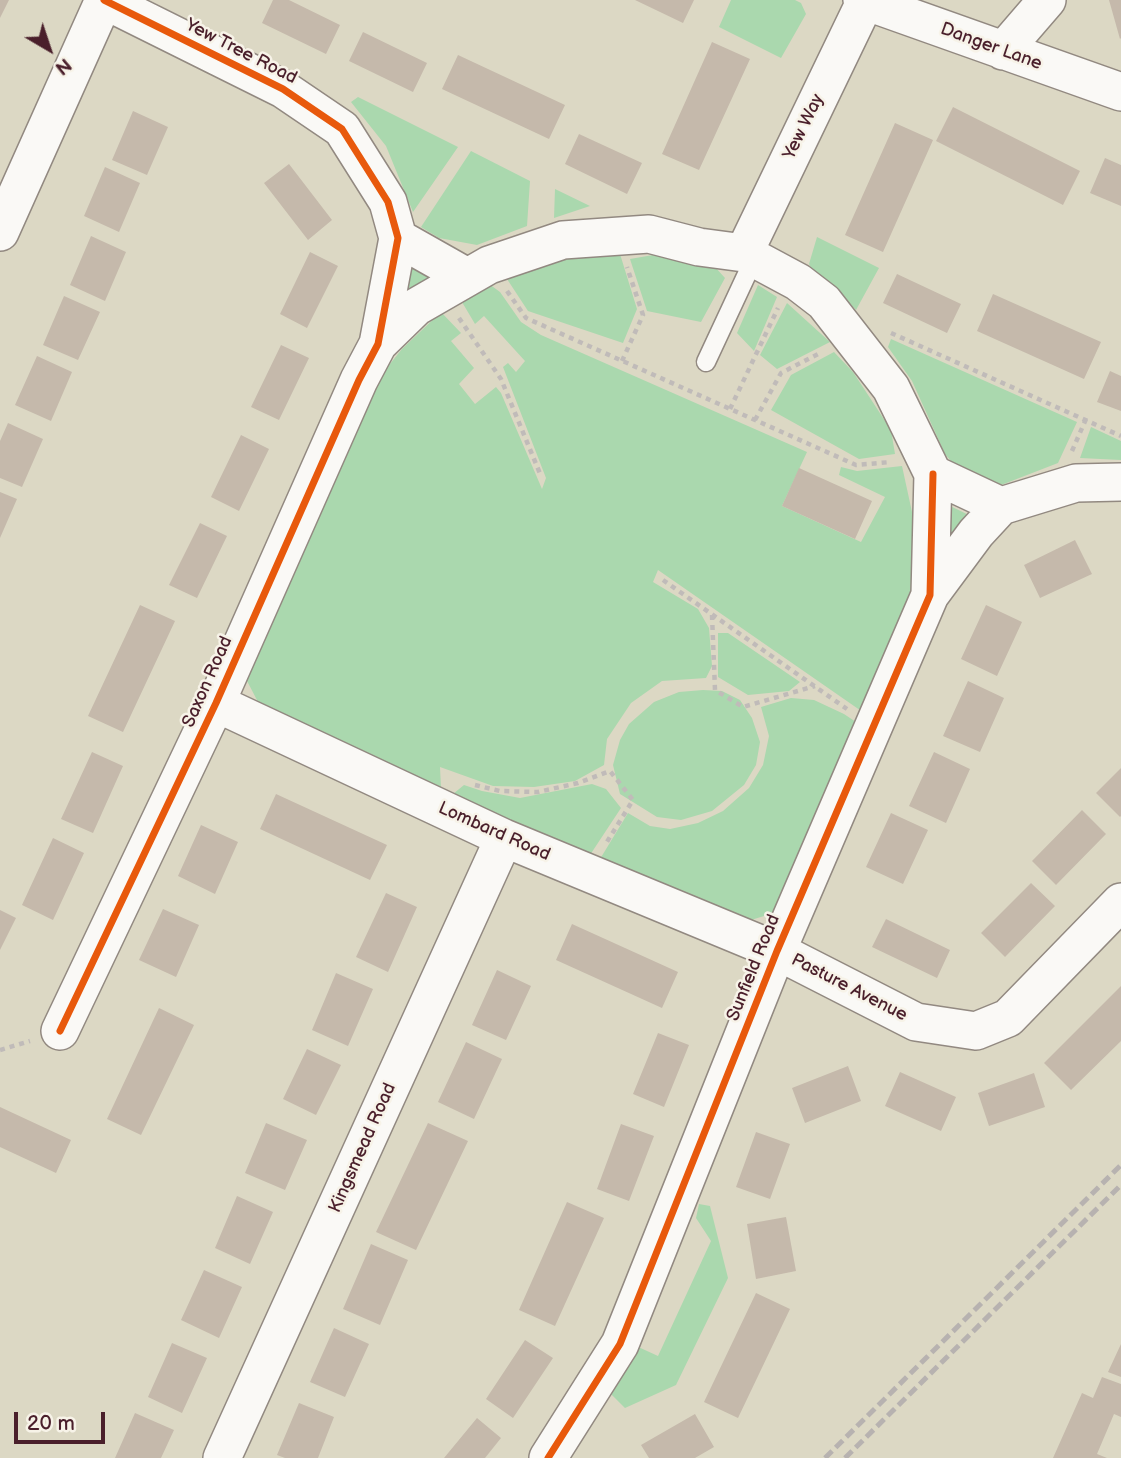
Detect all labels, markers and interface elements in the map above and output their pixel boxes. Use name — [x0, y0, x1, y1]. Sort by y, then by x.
north arrow — [14, 14, 84, 84]
street label: Yew Tree Road — [182, 15, 300, 89]
street label: Danger Lane — [937, 19, 1045, 75]
text: N — [50, 52, 75, 79]
street label: Yew Way — [779, 91, 829, 163]
street label: Saxon Road — [178, 633, 238, 731]
street label: Lombard Road — [435, 798, 553, 866]
street label: Sunfield Road — [723, 912, 785, 1024]
street label: Pasture Avenue — [787, 949, 911, 1027]
street label: Kingsmead Road — [325, 1080, 401, 1216]
scale bar — [18, 1398, 108, 1442]
text: 20 m — [27, 1411, 75, 1436]

